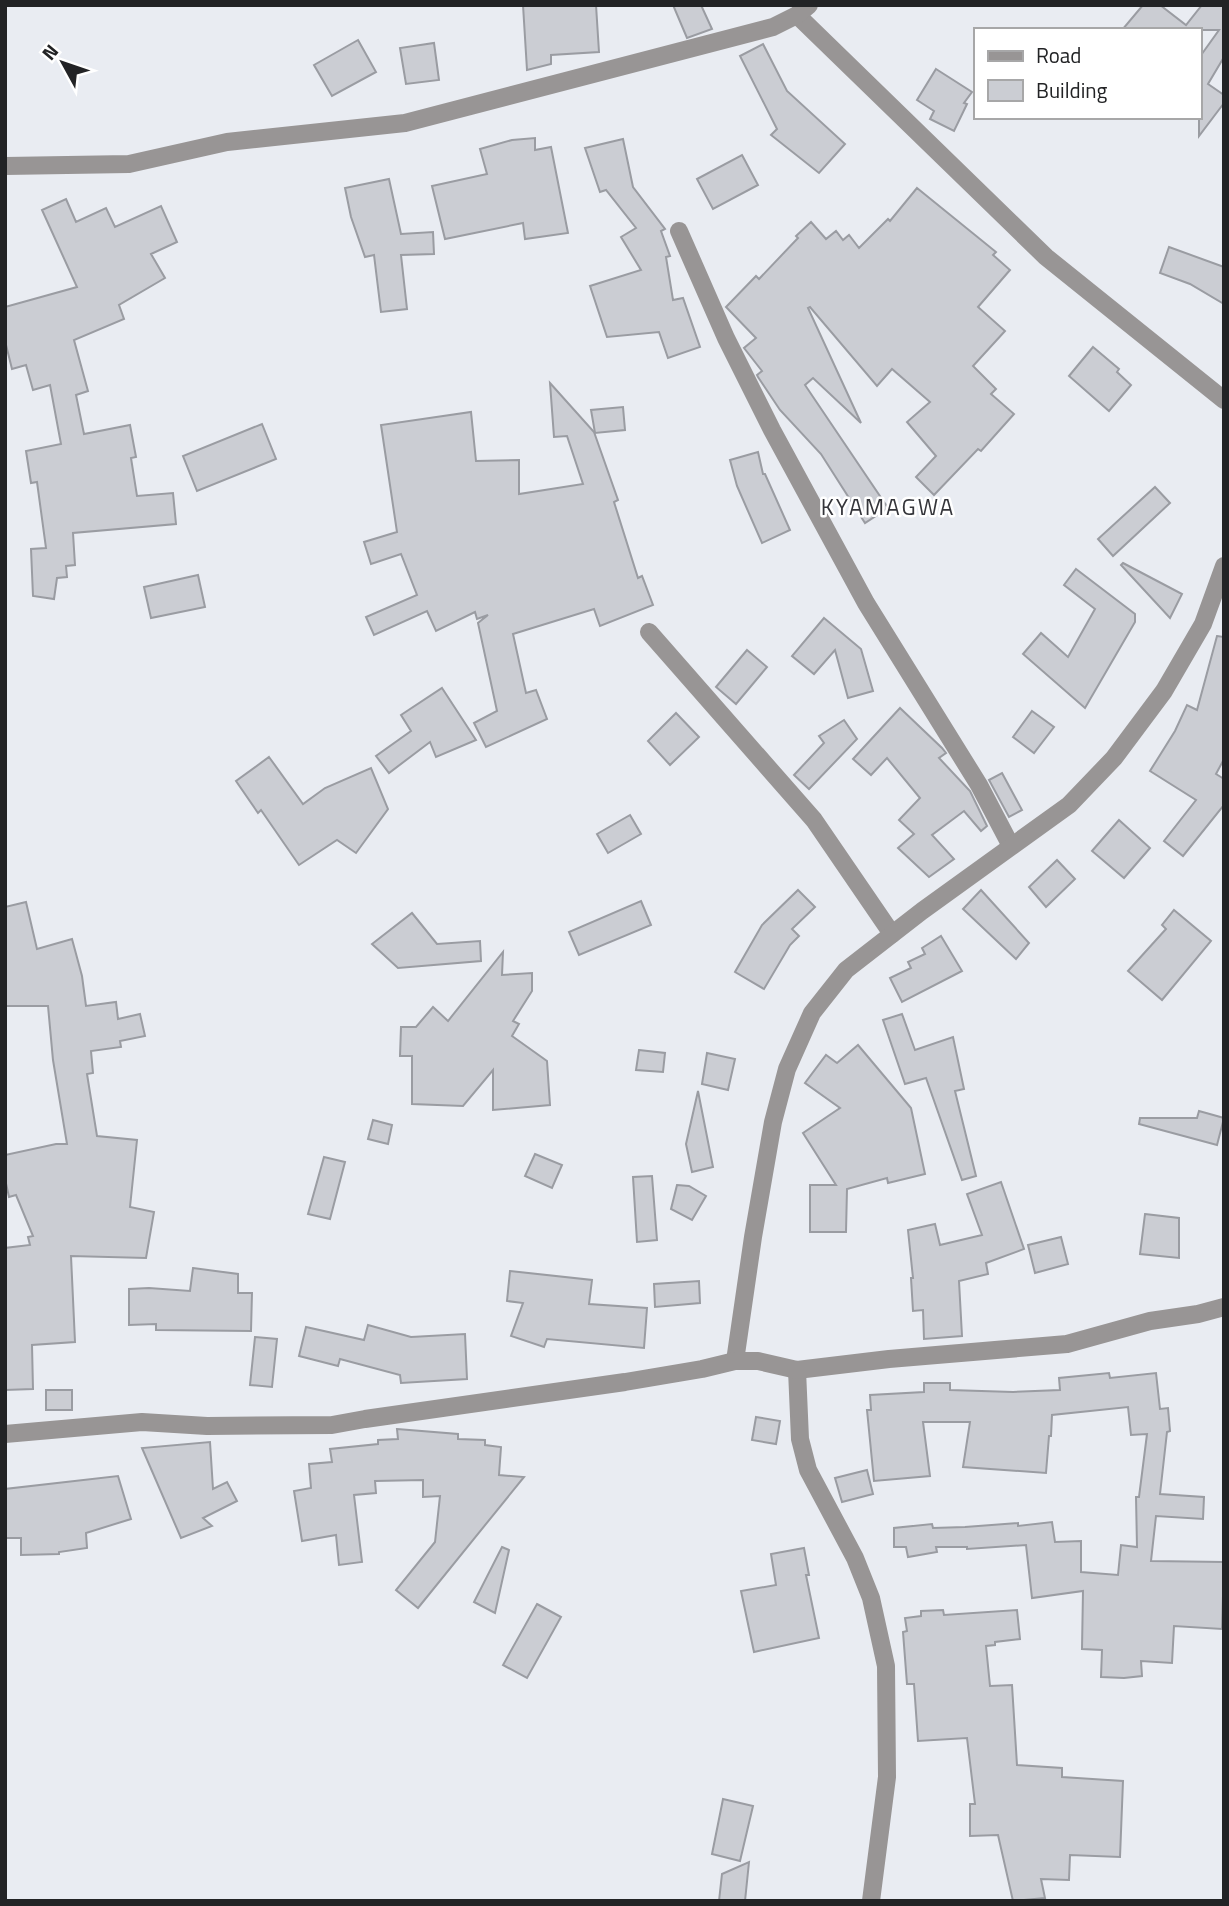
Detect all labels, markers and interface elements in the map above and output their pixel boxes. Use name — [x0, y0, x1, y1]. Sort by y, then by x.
north arrow — [28, 28, 98, 98]
legend — [974, 28, 1201, 119]
text: N — [34, 37, 65, 66]
text: Road — [1036, 39, 1081, 71]
text: Building — [1036, 74, 1108, 106]
district label: KYAMAGWA — [821, 489, 955, 524]

